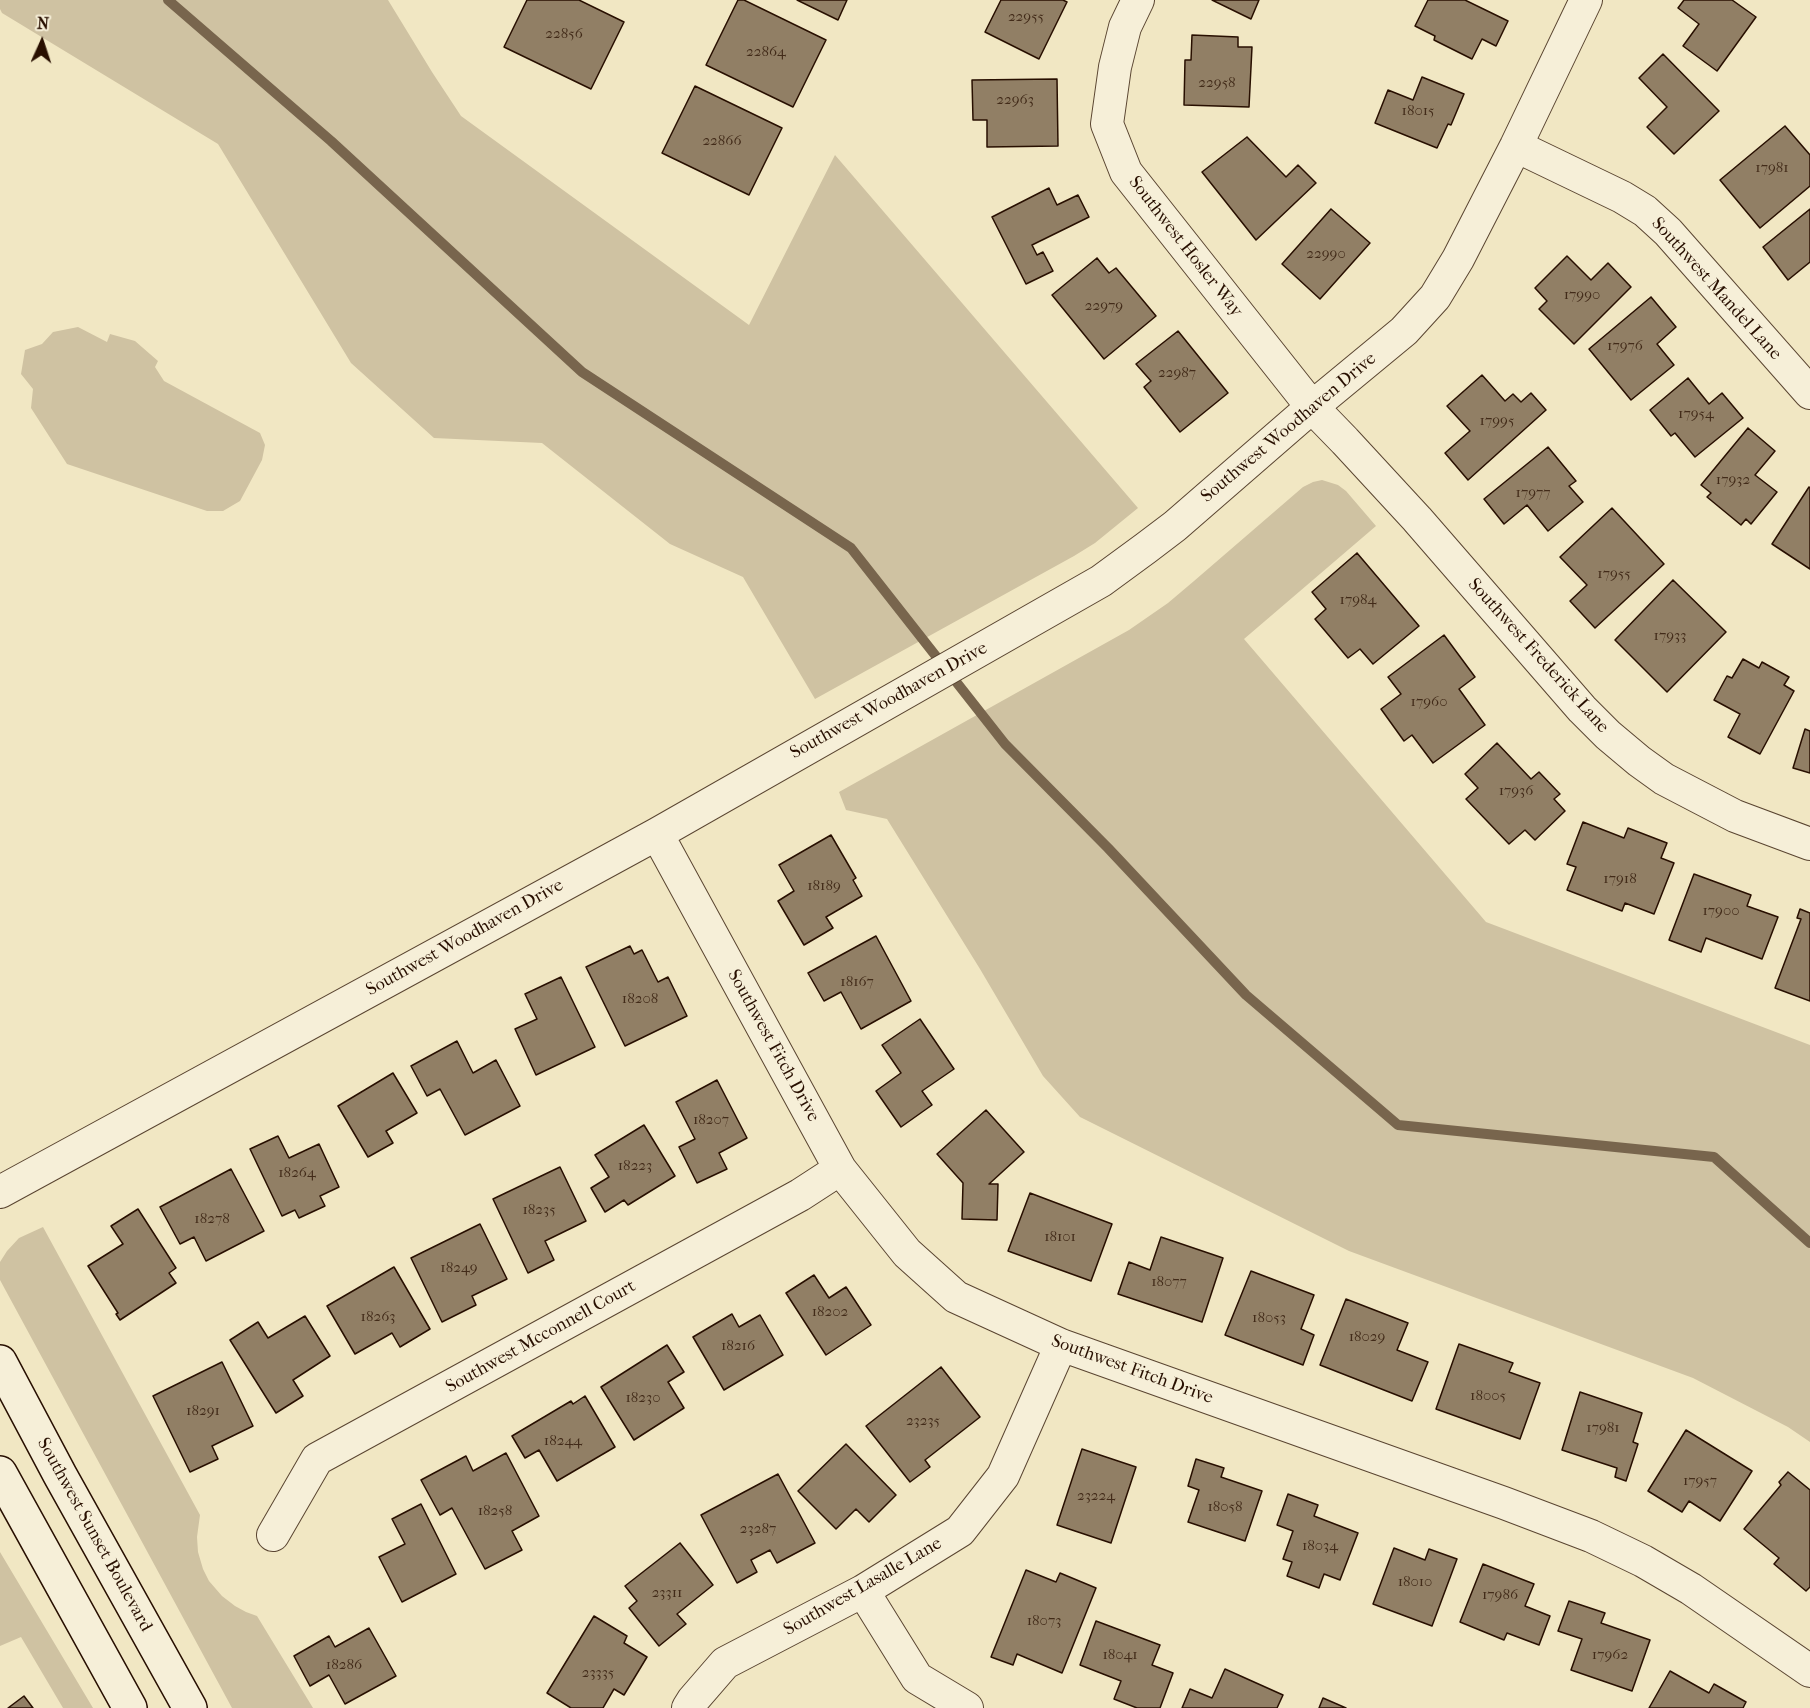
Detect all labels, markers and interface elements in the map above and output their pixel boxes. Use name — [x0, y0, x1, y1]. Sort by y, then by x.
house number: 22955 — [1008, 8, 1044, 26]
north arrow — [12, 12, 72, 72]
text: N — [36, 14, 50, 33]
house number: 22856 — [545, 25, 583, 43]
house number: 22864 — [746, 43, 786, 61]
house number: 22958 — [1198, 74, 1236, 92]
house number: 22963 — [996, 91, 1034, 109]
house number: 18015 — [1402, 102, 1434, 120]
house number: 22866 — [702, 132, 742, 150]
house number: 17981 — [1755, 159, 1789, 177]
street label: Southwest Hosler Way — [1123, 172, 1247, 322]
street label: Southwest Mandel Lane — [1646, 213, 1786, 365]
house number: 22990 — [1306, 245, 1346, 263]
house number: 17990 — [1564, 286, 1600, 304]
house number: 22979 — [1085, 297, 1123, 315]
house number: 17976 — [1607, 337, 1643, 355]
street label: Southwest Woodhaven Drive — [1197, 348, 1381, 508]
house number: 22987 — [1158, 364, 1196, 382]
house number: 17954 — [1678, 405, 1714, 423]
house number: 17995 — [1480, 412, 1514, 430]
house number: 17932 — [1716, 471, 1750, 489]
house number: 17977 — [1516, 484, 1550, 502]
house number: 17955 — [1597, 565, 1631, 583]
street label: Southwest Frederick Lane — [1463, 574, 1613, 738]
house number: 17984 — [1340, 591, 1376, 609]
house number: 17933 — [1654, 627, 1686, 645]
street label: Southwest Woodhaven Drive — [787, 638, 991, 764]
house number: 17960 — [1411, 693, 1447, 711]
house number: 17936 — [1499, 782, 1533, 800]
house number: 17918 — [1603, 870, 1637, 888]
street label: Southwest Woodhaven Drive — [363, 875, 567, 1001]
house number: 18189 — [807, 877, 841, 895]
house number: 17900 — [1702, 902, 1740, 920]
street label: Southwest Fitch Drive — [722, 966, 824, 1126]
house number: 18167 — [840, 973, 874, 991]
house number: 18208 — [622, 990, 658, 1008]
house number: 18207 — [693, 1111, 729, 1129]
house number: 18223 — [618, 1157, 652, 1175]
house number: 18264 — [278, 1164, 316, 1182]
house number: 18235 — [522, 1201, 556, 1219]
house number: 18278 — [194, 1210, 230, 1228]
house number: 18101 — [1044, 1228, 1076, 1246]
house number: 18249 — [440, 1259, 478, 1277]
house number: 18077 — [1151, 1273, 1187, 1291]
street label: Southwest Mcconnell Court — [442, 1276, 640, 1398]
house number: 18202 — [812, 1303, 848, 1321]
house number: 18263 — [361, 1308, 395, 1326]
house number: 18053 — [1252, 1309, 1286, 1327]
house number: 18029 — [1349, 1328, 1385, 1346]
street label: Southwest Fitch Drive — [1048, 1331, 1216, 1409]
house number: 18216 — [721, 1337, 755, 1355]
house number: 18005 — [1470, 1387, 1506, 1405]
house number: 18230 — [625, 1389, 661, 1407]
house number: 18291 — [186, 1402, 220, 1420]
house number: 23235 — [906, 1412, 940, 1430]
house number: 17981 — [1586, 1419, 1620, 1437]
house number: 18244 — [544, 1432, 582, 1450]
street label: Southwest Sunset Boulevard — [32, 1434, 156, 1636]
house number: 17957 — [1683, 1472, 1717, 1490]
house number: 23224 — [1077, 1487, 1115, 1505]
house number: 18058 — [1207, 1498, 1243, 1516]
house number: 18258 — [478, 1502, 512, 1520]
house number: 23287 — [740, 1520, 776, 1538]
street label: Southwest Lasalle Lane — [780, 1533, 946, 1641]
house number: 18034 — [1302, 1537, 1338, 1555]
house number: 18010 — [1398, 1573, 1432, 1591]
house number: 23311 — [652, 1584, 682, 1602]
house number: 17986 — [1482, 1586, 1518, 1604]
house number: 18073 — [1027, 1612, 1061, 1630]
house number: 18041 — [1102, 1646, 1138, 1664]
house number: 17962 — [1592, 1646, 1628, 1664]
house number: 18286 — [326, 1656, 362, 1674]
house number: 23335 — [582, 1664, 614, 1682]

